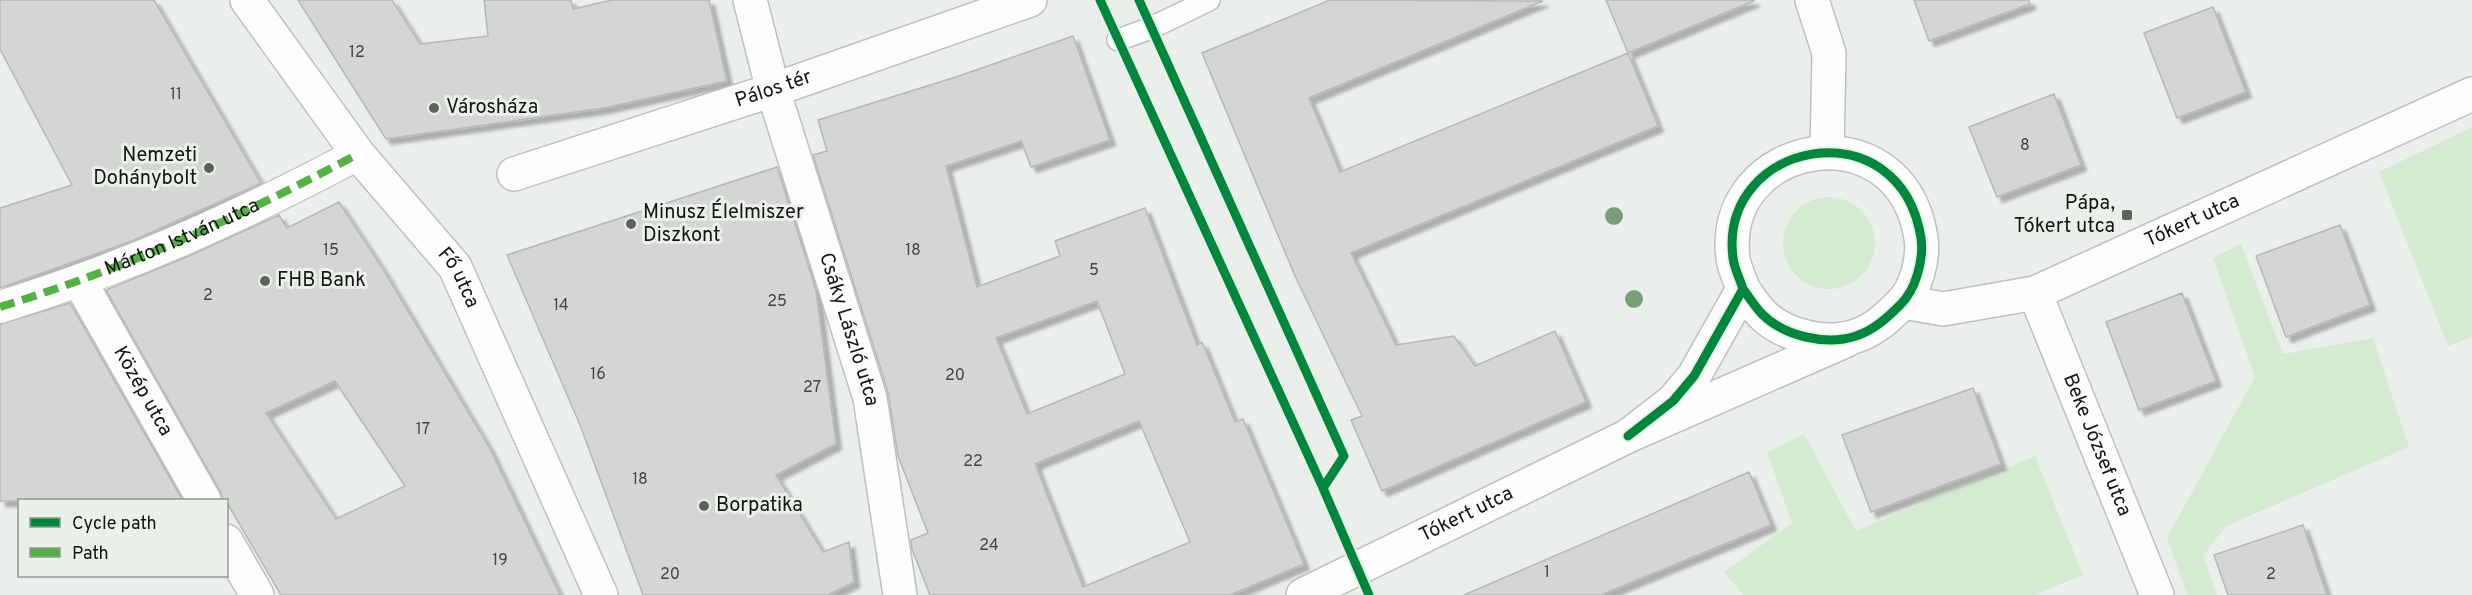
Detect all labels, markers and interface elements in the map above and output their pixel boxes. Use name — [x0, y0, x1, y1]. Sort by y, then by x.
house number: 12 — [349, 43, 365, 63]
street label: Pálos tér — [732, 64, 816, 114]
house number: 11 — [170, 85, 182, 105]
place label: Városháza — [446, 95, 538, 121]
marker: Városháza — [427, 101, 441, 115]
house number: 8 — [2020, 136, 2030, 156]
place label: Nemzeti Dohánybolt — [93, 143, 197, 192]
marker: Nemzeti Dohánybolt — [202, 161, 216, 175]
street label: Tókert utca — [2141, 188, 2244, 254]
place label: Pápa, Tókert utca — [2014, 191, 2115, 240]
street label: Márton István utca — [101, 193, 264, 283]
place label: Minusz Élelmiszer Diszkont — [643, 198, 804, 249]
marker: Pápa, Tókert utca — [2120, 208, 2134, 222]
marker: Minusz Élelmiszer Diszkont — [624, 217, 638, 231]
house number: 15 — [323, 241, 339, 261]
house number: 18 — [905, 241, 921, 261]
street label: Fő utca — [431, 242, 485, 312]
street label: Csáky László utca — [812, 250, 884, 408]
house number: 5 — [1089, 261, 1099, 281]
place label: FHB Bank — [277, 268, 366, 294]
marker: FHB Bank — [258, 274, 272, 288]
house number: 2 — [203, 286, 213, 306]
house number: 25 — [767, 292, 787, 312]
house number: 14 — [553, 296, 569, 316]
street label: Közép utca — [106, 342, 178, 441]
house number: 16 — [590, 365, 606, 385]
house number: 20 — [945, 366, 965, 386]
street label: Beke József utca — [2056, 370, 2137, 520]
house number: 27 — [803, 378, 821, 398]
house number: 17 — [416, 420, 430, 440]
house number: 22 — [963, 452, 983, 472]
house number: 18 — [632, 470, 648, 490]
street label: Tókert utca — [1415, 481, 1518, 549]
place label: Borpatika — [716, 493, 803, 519]
legend — [18, 499, 228, 577]
marker: Borpatika — [697, 499, 711, 513]
text: Cycle path — [72, 513, 157, 536]
house number: 24 — [979, 536, 999, 556]
text: Path — [72, 543, 109, 566]
house number: 19 — [492, 551, 508, 571]
house number: 1 — [1544, 563, 1550, 583]
house number: 20 — [660, 565, 680, 585]
house number: 2 — [2266, 565, 2276, 585]

